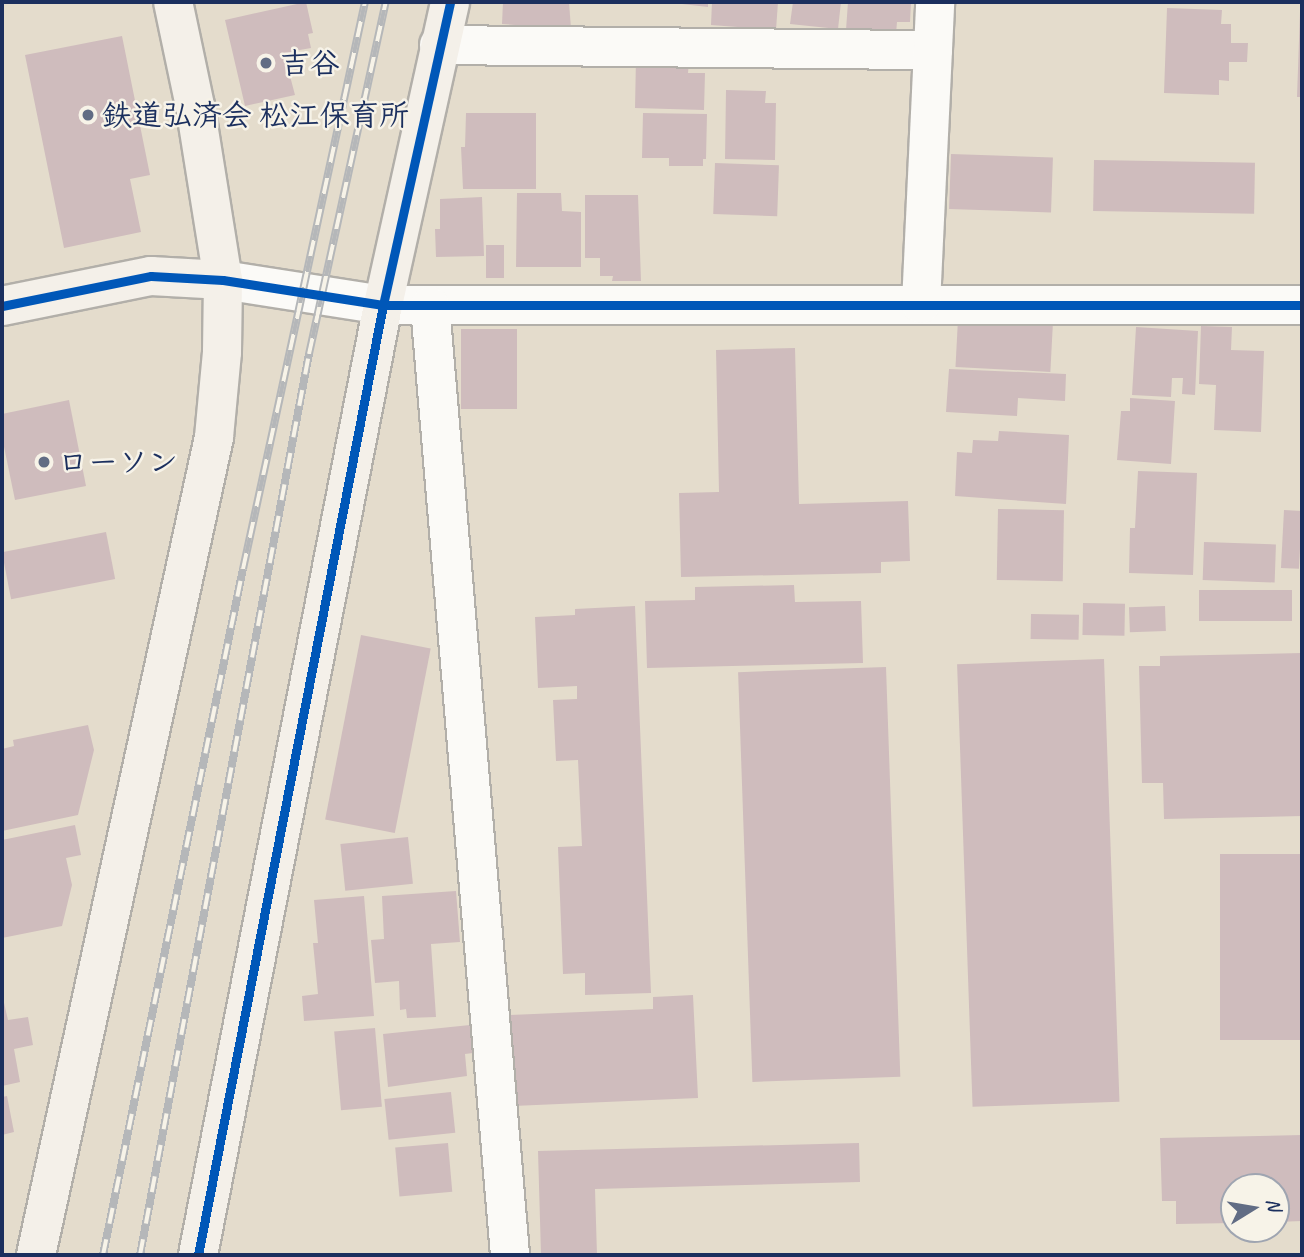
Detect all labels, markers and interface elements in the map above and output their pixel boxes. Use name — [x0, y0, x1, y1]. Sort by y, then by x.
place label: 吉谷 — [280, 45, 340, 81]
marker: 吉谷 — [258, 55, 274, 71]
place label: 鉄道弘済会 松江保育所 — [102, 97, 409, 133]
marker: 鉄道弘済会 松江保育所 — [80, 107, 96, 123]
place label: ローソン — [58, 444, 178, 480]
marker: ローソン — [36, 454, 52, 470]
north arrow — [1220, 1173, 1290, 1243]
text: N — [1261, 1196, 1287, 1212]

